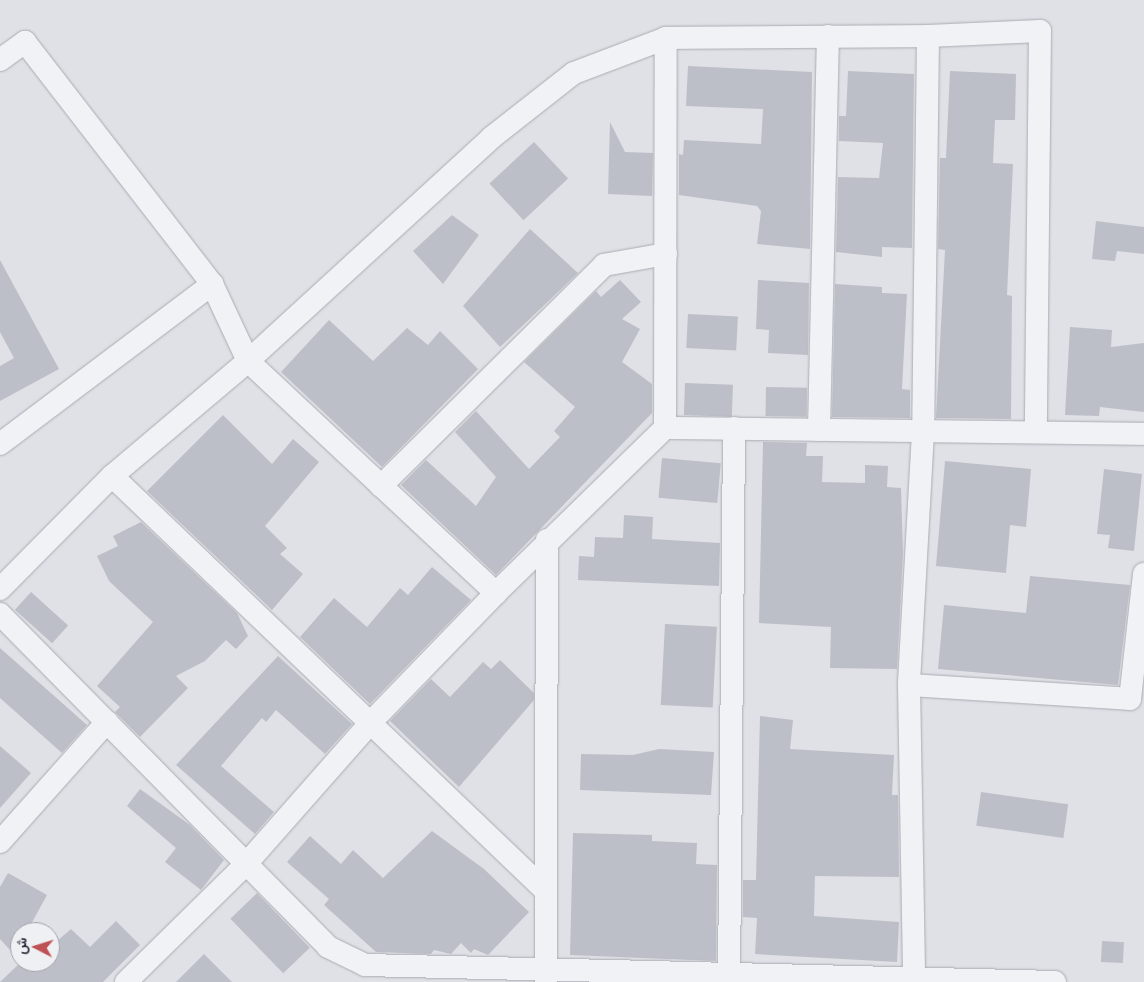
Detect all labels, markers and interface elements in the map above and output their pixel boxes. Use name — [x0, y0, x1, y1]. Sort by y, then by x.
north arrow — [10, 922, 60, 972]
text: ش — [11, 937, 30, 955]

